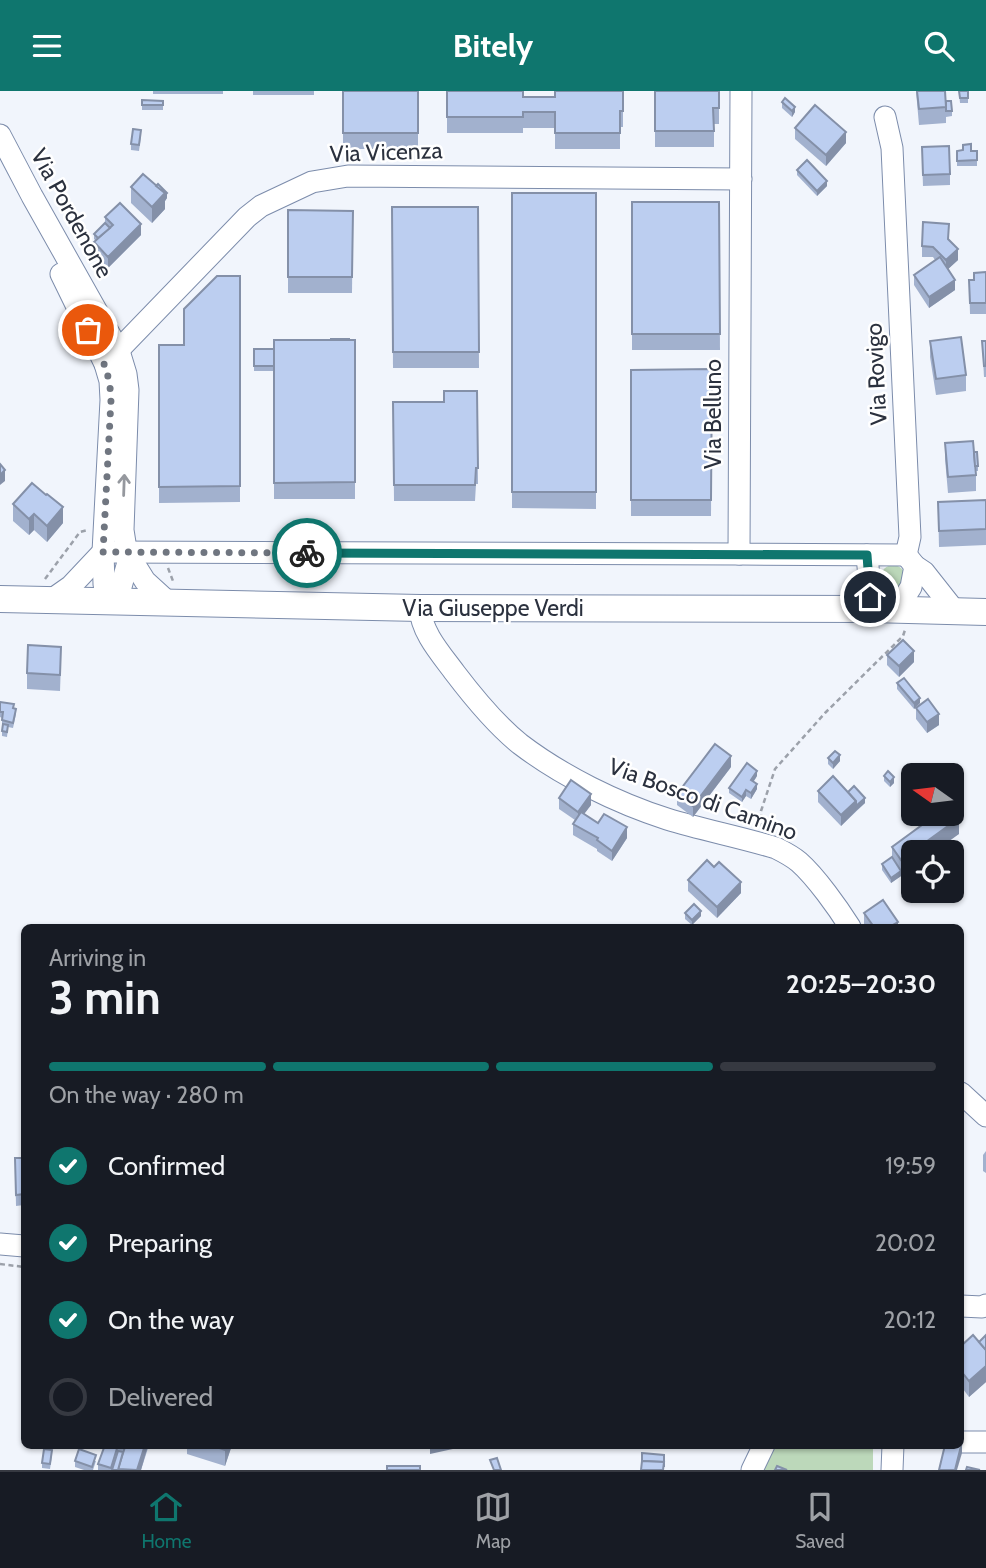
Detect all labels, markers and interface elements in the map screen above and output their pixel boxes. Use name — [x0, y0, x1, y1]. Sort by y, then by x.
text: Bitely — [453, 26, 533, 65]
icon: menu — [28, 27, 66, 65]
icon: search — [920, 27, 958, 65]
street label: Via Vicenza — [329, 136, 443, 168]
street label: Via Pordenone — [25, 144, 119, 283]
pin — [58, 300, 118, 360]
icon: bag — [69, 311, 107, 349]
street label: Via Rovigo — [859, 322, 893, 426]
street label: Via Belluno — [699, 359, 727, 469]
one-way arrow — [118, 473, 131, 496]
courier — [272, 518, 342, 588]
icon: bike — [288, 534, 326, 572]
pin — [840, 567, 900, 627]
icon: home — [851, 578, 889, 616]
street label: Via Giuseppe Verdi — [402, 594, 584, 622]
street label: Via Bosco di Camino — [605, 752, 801, 846]
north arrow — [901, 763, 964, 826]
map controls — [901, 763, 964, 903]
button: locate — [901, 840, 964, 903]
text: Arriving in — [49, 944, 146, 972]
text: 20:25–20:30 — [786, 968, 936, 1000]
text: 3 min — [49, 970, 161, 1026]
text: On the way · 280 m — [49, 1081, 244, 1109]
icon: check — [49, 1147, 87, 1185]
text: Confirmed — [108, 1150, 225, 1182]
text: 19:59 — [885, 1152, 936, 1180]
icon: check — [49, 1224, 87, 1262]
text: Preparing — [108, 1227, 212, 1259]
text: 20:02 — [875, 1229, 936, 1257]
icon: check — [49, 1301, 87, 1339]
text: On the way — [108, 1304, 234, 1336]
text: 20:12 — [884, 1306, 936, 1334]
text: Delivered — [108, 1381, 213, 1413]
tab: Home — [141, 1488, 191, 1553]
tab: Map — [474, 1488, 512, 1553]
tab: Saved — [795, 1488, 845, 1553]

